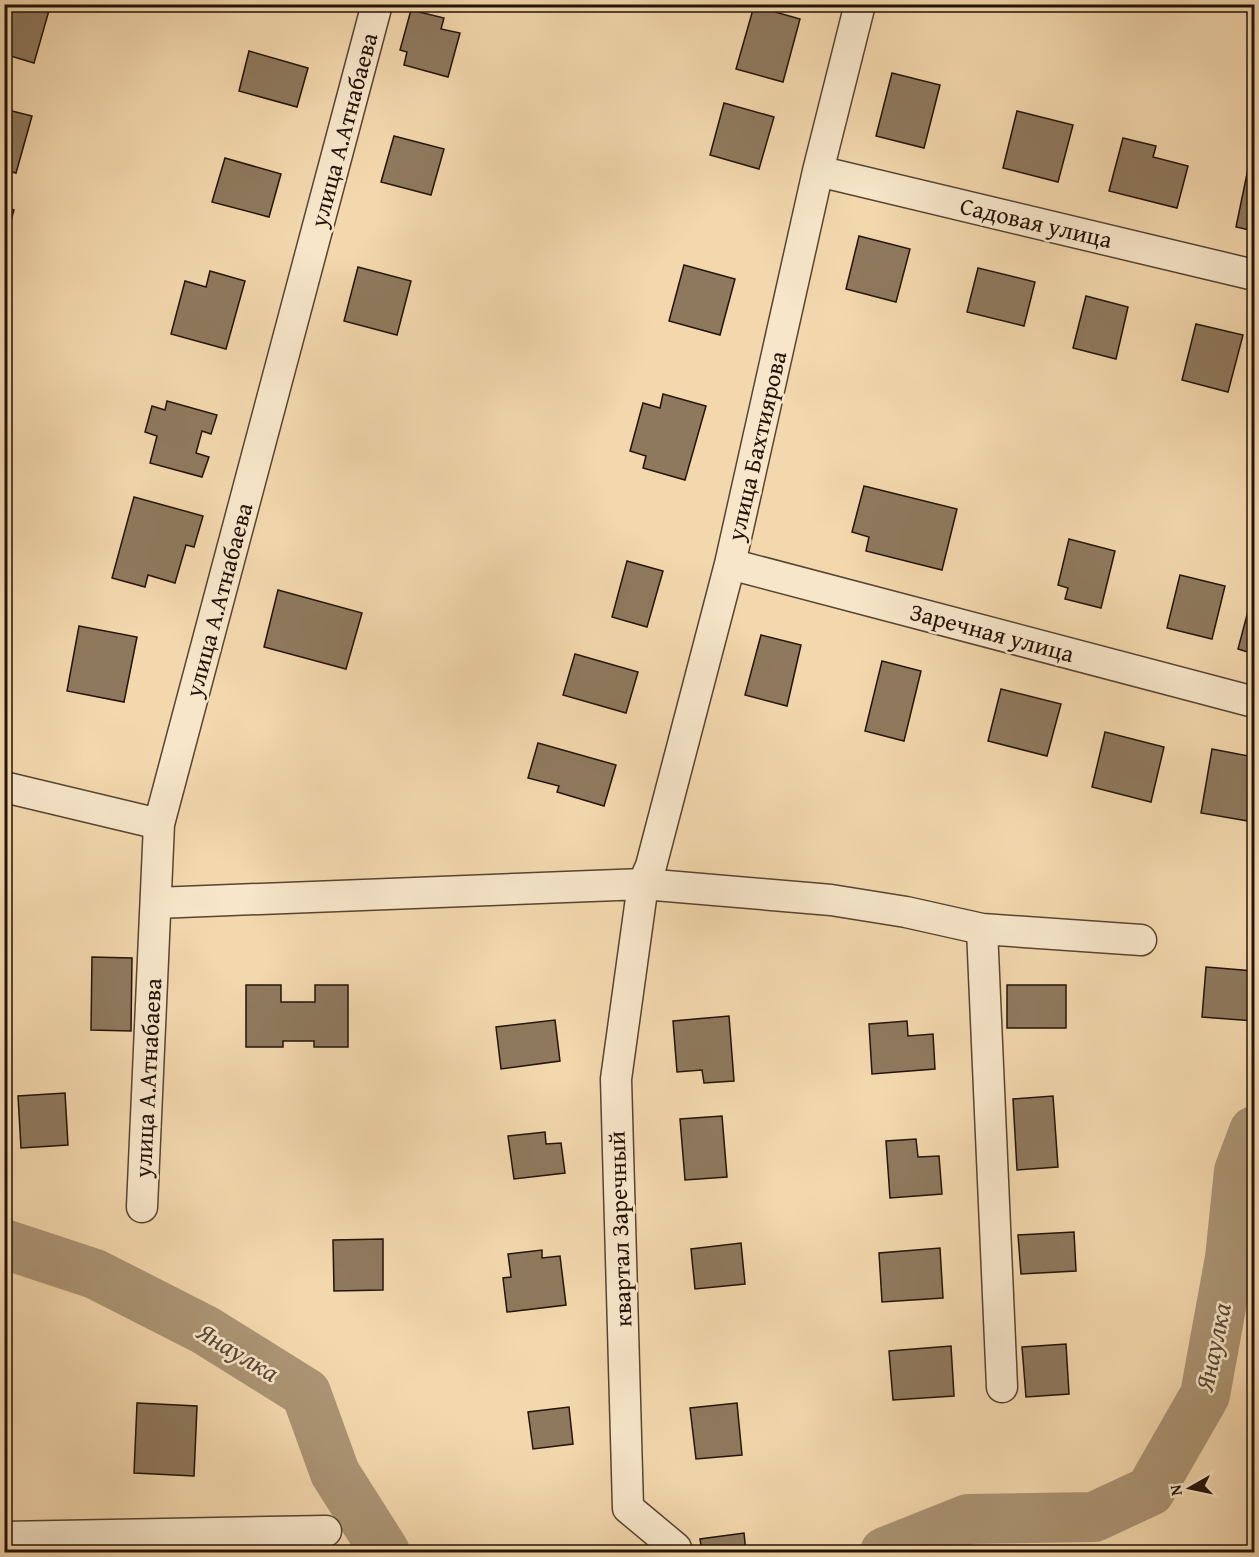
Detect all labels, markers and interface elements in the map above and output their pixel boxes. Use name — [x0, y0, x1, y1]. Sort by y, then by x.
street label: улица А.Атнабаева — [300, 28, 386, 232]
street label: Садовая улица — [957, 188, 1116, 257]
street label: улица Бахтиярова — [717, 347, 795, 545]
street label: улица А.Атнабаева — [175, 498, 261, 702]
street label: Заречная улица — [906, 594, 1079, 671]
street label: улица А.Атнабаева — [125, 977, 170, 1180]
street label: квартал Заречный — [599, 1130, 640, 1328]
water label: Янаулка — [1184, 1299, 1241, 1396]
water label: Янаулка — [189, 1311, 287, 1391]
north arrow — [1160, 1458, 1220, 1518]
text: N — [1162, 1483, 1188, 1498]

